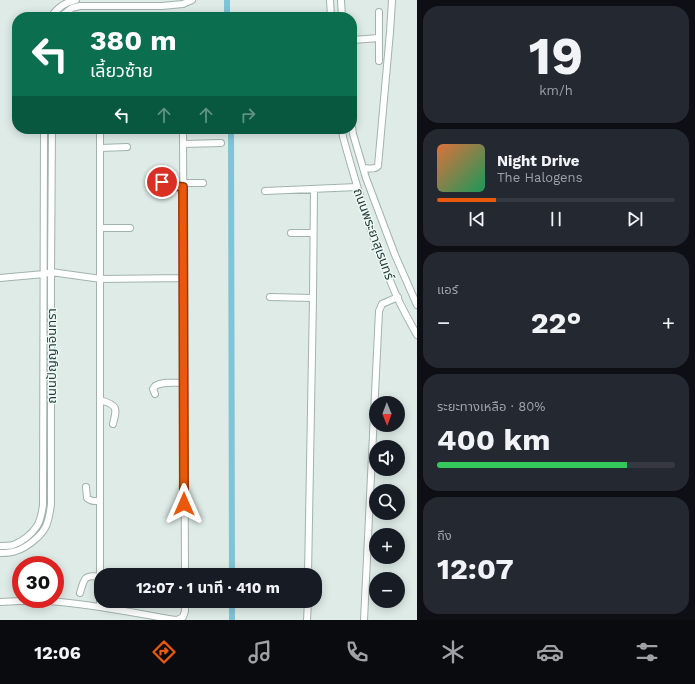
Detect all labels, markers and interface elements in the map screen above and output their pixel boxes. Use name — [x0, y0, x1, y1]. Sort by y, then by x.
text: 380 m — [90, 24, 177, 57]
text: 19 — [529, 26, 583, 87]
icon: left — [24, 28, 76, 80]
text: เลี้ยวซ้าย — [90, 60, 153, 81]
text: km/h — [539, 83, 573, 98]
icon: left — [111, 104, 133, 126]
icon: ahead — [153, 104, 175, 126]
icon: ahead — [195, 104, 217, 126]
icon: right — [237, 104, 259, 126]
text: Night Drive — [497, 152, 580, 170]
pin — [145, 165, 179, 199]
text: The Halogens — [497, 170, 583, 185]
icon: arrive — [151, 171, 173, 193]
street label: ถนนพระยาสุเรนทร์ — [350, 186, 398, 282]
icon: previous — [466, 208, 488, 230]
icon: pause — [545, 208, 567, 230]
icon: next — [624, 208, 646, 230]
text: แอร์ — [437, 282, 458, 297]
text: 22° — [531, 305, 581, 340]
street label: ถนนปัญญาอินทรา — [44, 308, 59, 404]
text: − — [437, 310, 450, 335]
text: + — [662, 310, 675, 335]
north arrow — [369, 396, 405, 432]
map controls — [369, 396, 405, 608]
text: ระยะทางเหลือ · 80% — [437, 399, 545, 414]
text: 400 km — [437, 422, 551, 457]
button: sound — [369, 440, 405, 476]
position arrow — [163, 483, 205, 525]
button: search — [369, 484, 405, 520]
button: + — [369, 528, 405, 564]
text: ถึง — [437, 528, 452, 543]
text: 12:07 — [437, 551, 514, 586]
speed limit sign: 30 — [12, 556, 64, 608]
button: − — [369, 572, 405, 608]
text: 12:07 · 1 นาที · 410 m — [136, 579, 280, 597]
icon: directions — [150, 638, 178, 666]
icon: music — [246, 638, 274, 666]
icon: phone — [343, 638, 371, 666]
icon: climate — [439, 638, 467, 666]
icon: car — [536, 638, 564, 666]
icon: filters — [633, 638, 661, 666]
text: 12:06 — [34, 642, 81, 663]

